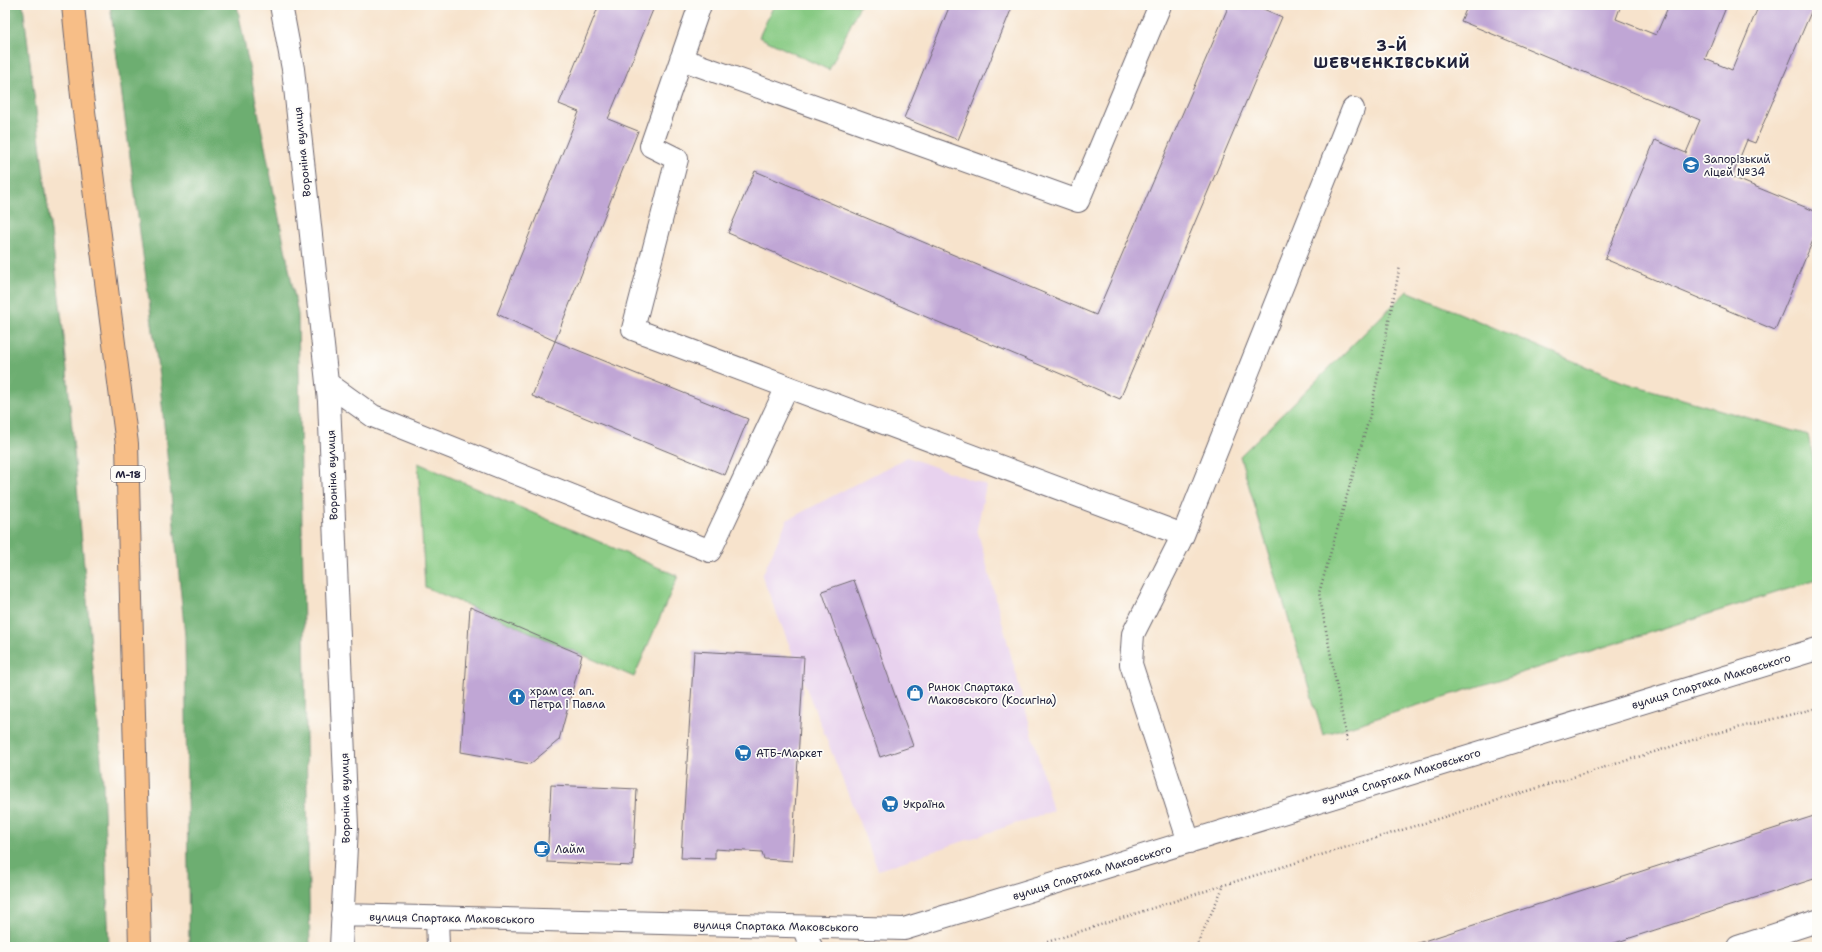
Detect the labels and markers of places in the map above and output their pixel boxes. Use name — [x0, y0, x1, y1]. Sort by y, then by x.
place label: Запорізький ліцей №34 — [1704, 152, 1771, 180]
school or university icon: Запорізький ліцей №34 — [1681, 155, 1701, 175]
place label: Ринок Спартака Маковського (Косигіна) — [928, 680, 1056, 708]
shop icon: Ринок Спартака Маковського (Косигіна) — [905, 683, 925, 703]
place label: храм св. ап. Петра і Павла — [530, 684, 605, 712]
church icon: храм св. ап. Петра і Павла — [507, 687, 527, 707]
supermarket icon: АТБ-Маркет — [733, 743, 753, 763]
place label: АТБ-Маркет — [756, 746, 823, 761]
supermarket icon: Україна — [880, 794, 900, 814]
place label: Україна — [903, 797, 945, 812]
cafe icon: Лайм — [532, 839, 552, 859]
place label: Лайм — [555, 842, 585, 857]

